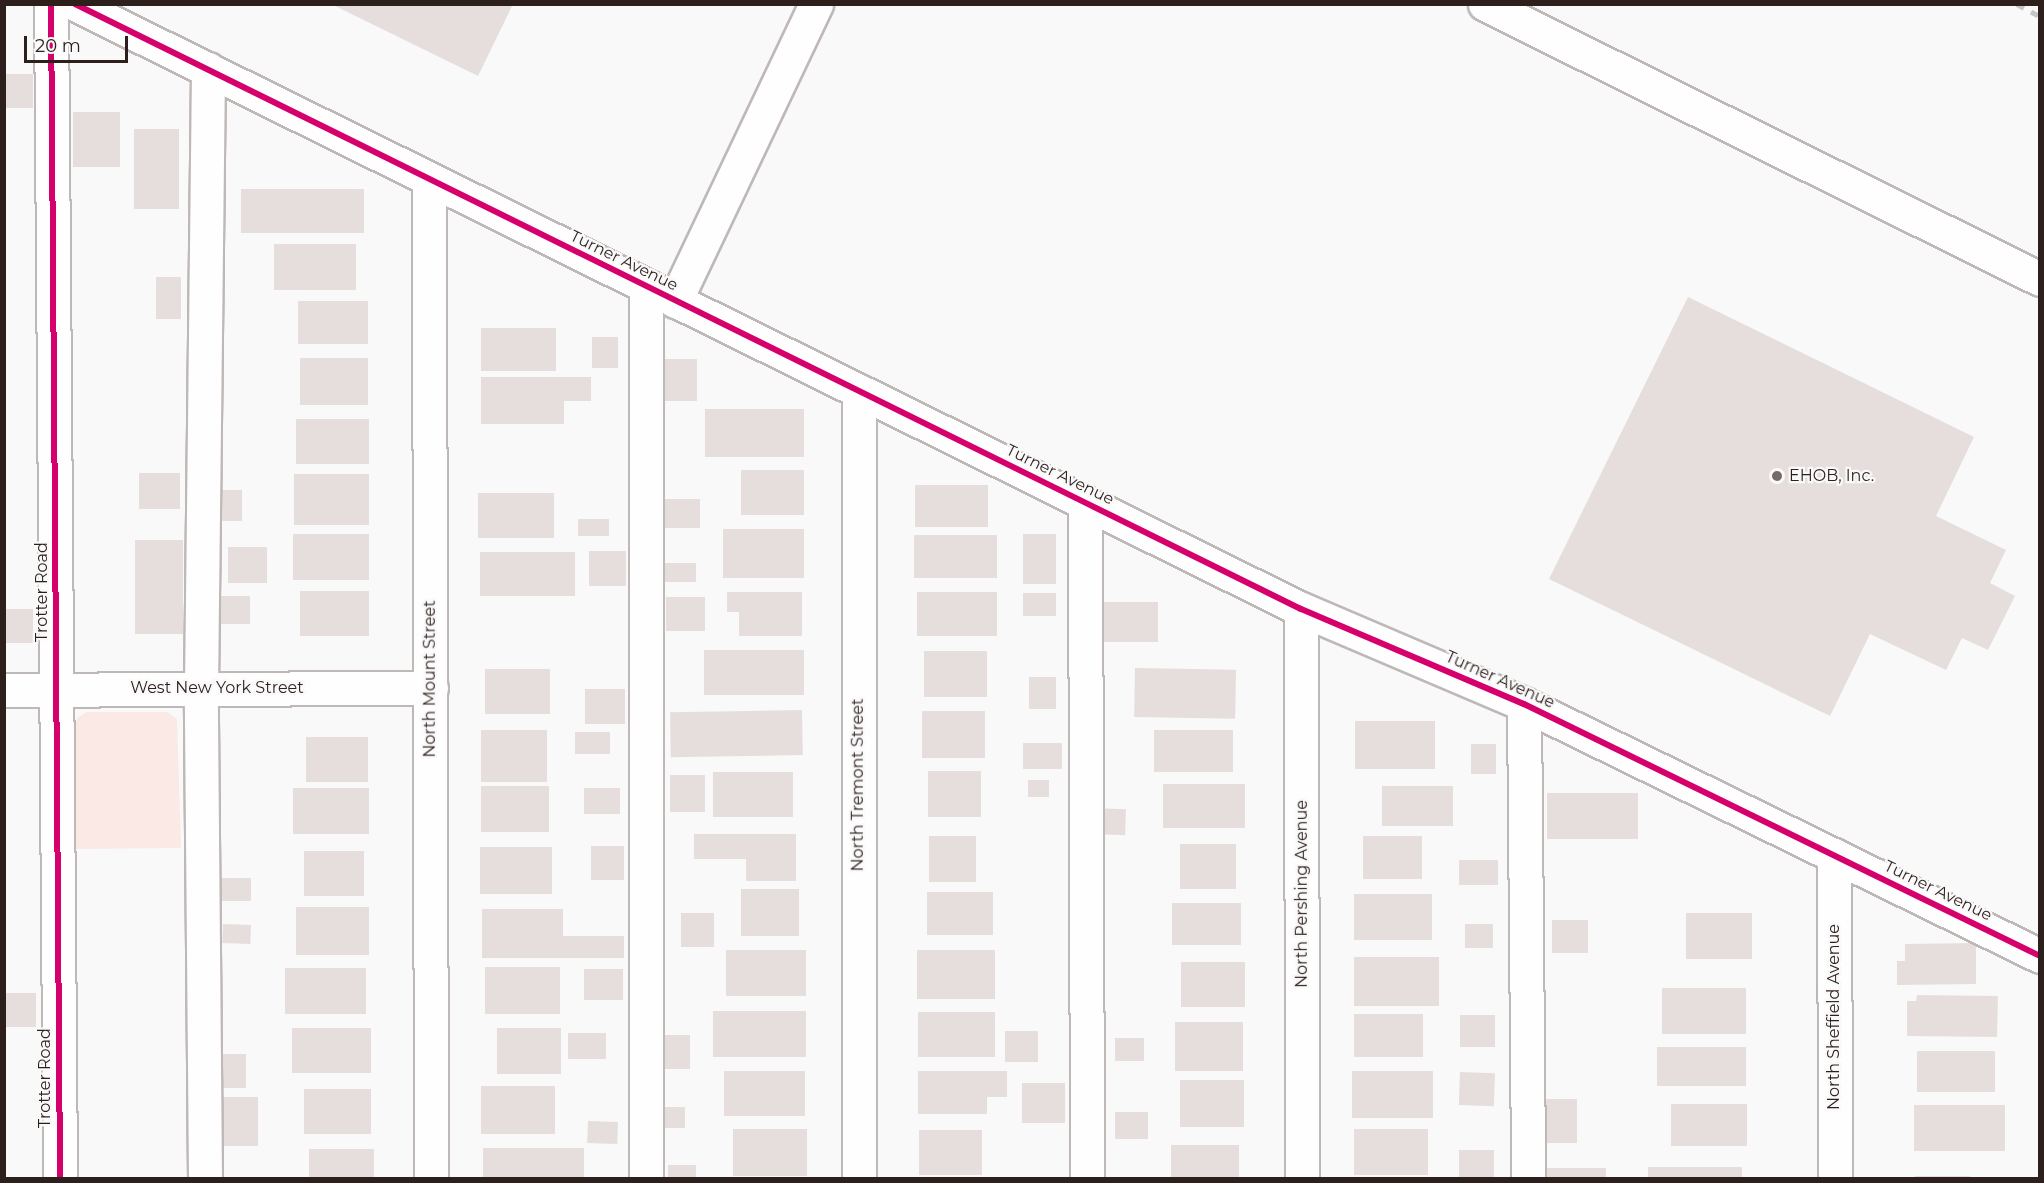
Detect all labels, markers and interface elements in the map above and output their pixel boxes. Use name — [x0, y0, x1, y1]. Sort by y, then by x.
scale bar — [27, 24, 130, 62]
text: 20 m — [35, 35, 81, 57]
street label: Turner Avenue — [567, 227, 681, 295]
street label: Turner Avenue — [1003, 441, 1117, 509]
place label: EHOB, Inc. — [1789, 466, 1874, 486]
marker: EHOB, Inc. — [1770, 469, 1784, 483]
street label: Trotter Road — [32, 542, 52, 642]
street label: North Mount Street — [420, 600, 440, 758]
street label: Turner Avenue — [1442, 647, 1558, 713]
street label: West New York Street — [130, 678, 304, 698]
street label: North Tremont Street — [848, 699, 868, 871]
street label: North Pershing Avenue — [1292, 800, 1312, 988]
street label: Turner Avenue — [1881, 857, 1995, 925]
street label: North Sheffield Avenue — [1824, 924, 1844, 1110]
street label: Trotter Road — [35, 1028, 55, 1128]

